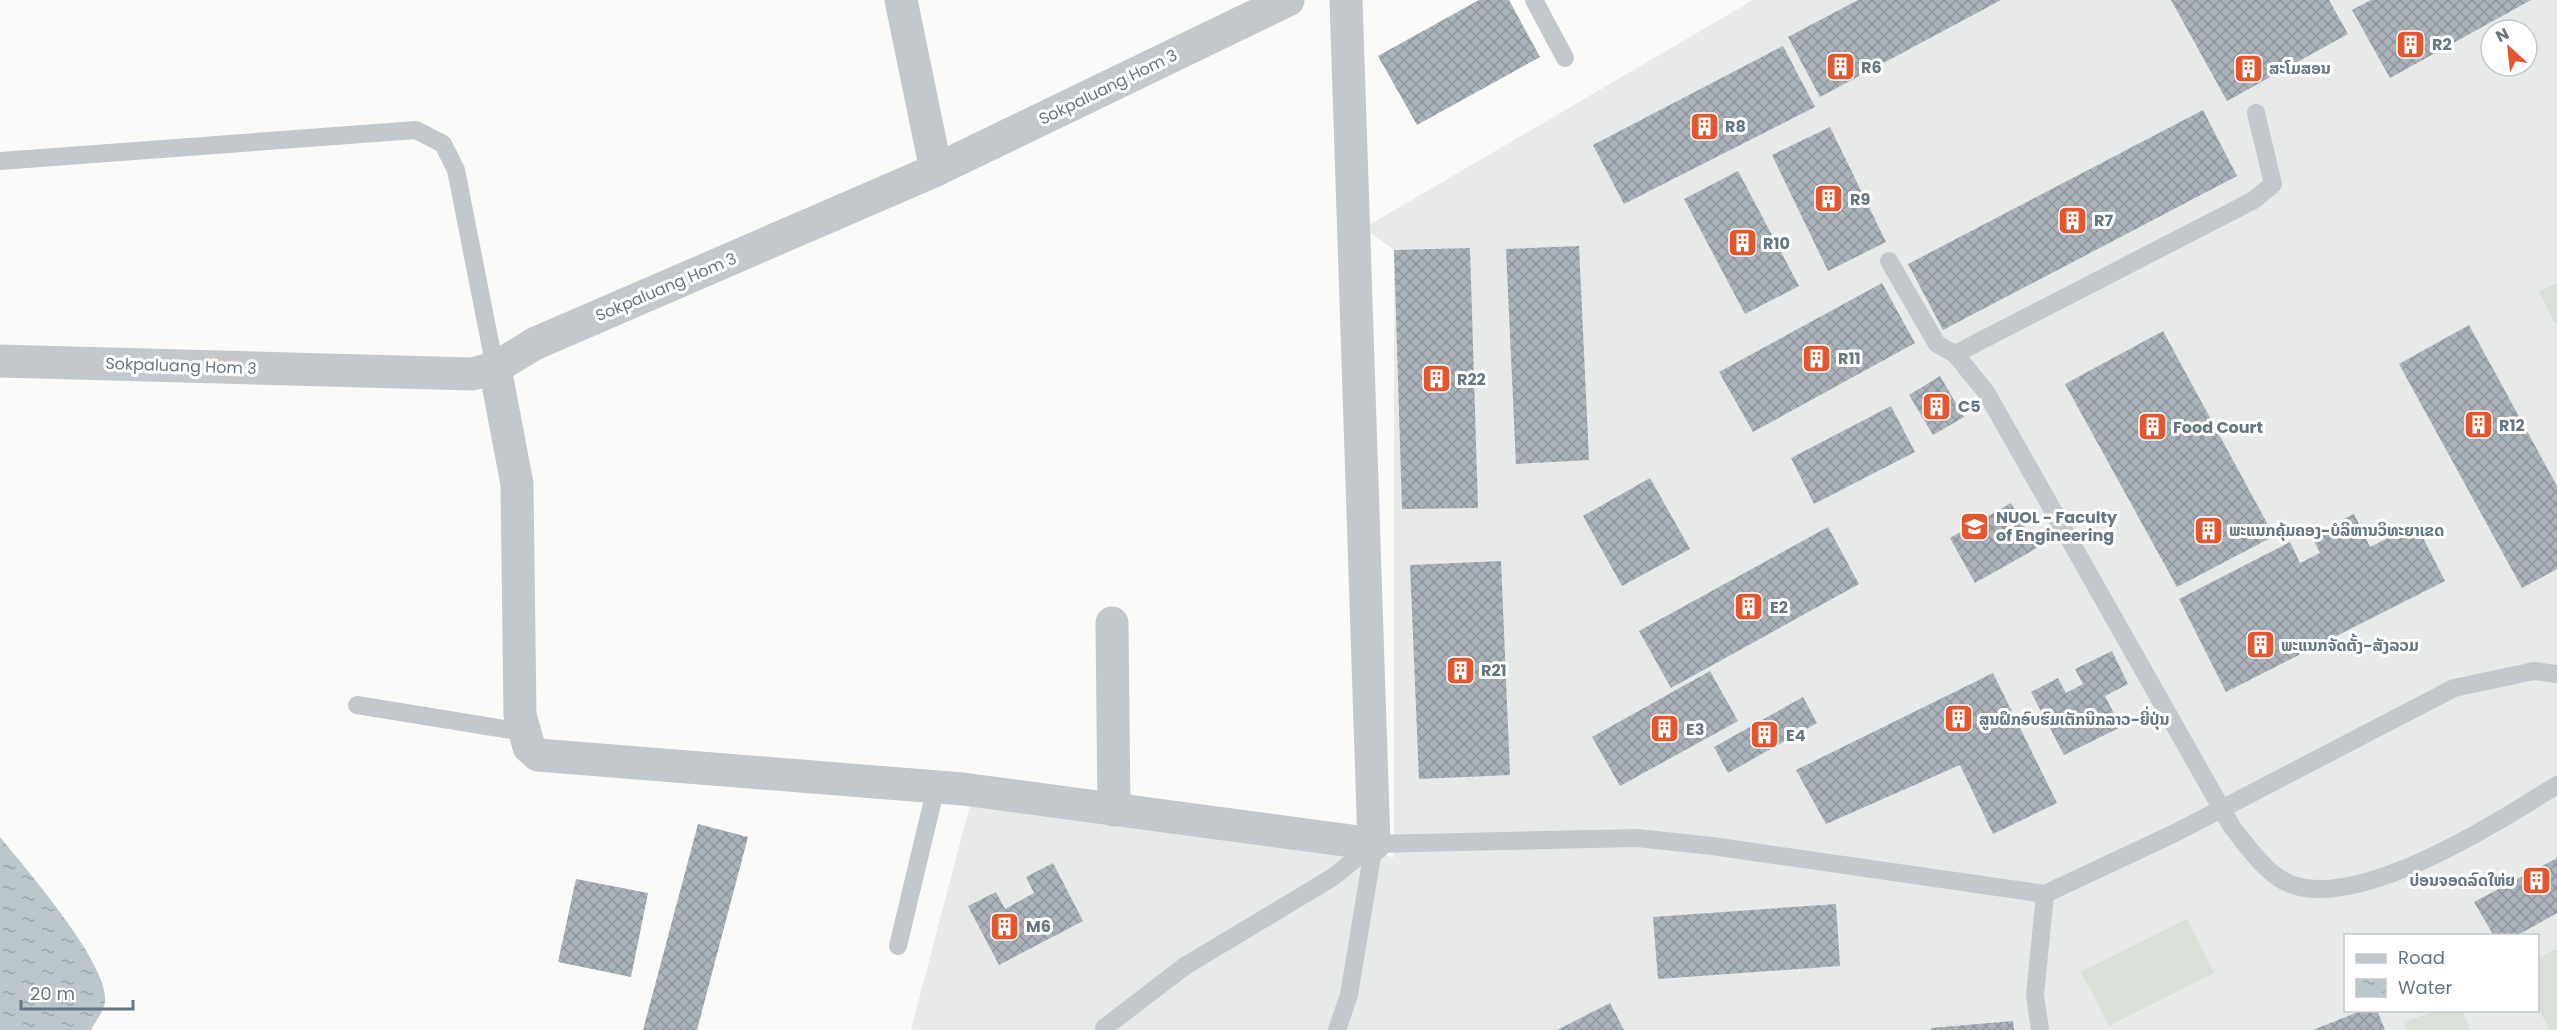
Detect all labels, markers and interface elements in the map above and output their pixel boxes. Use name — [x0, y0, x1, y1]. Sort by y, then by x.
north arrow — [2479, 18, 2539, 78]
text: N — [2492, 22, 2513, 48]
building icon: R2 — [2395, 28, 2427, 60]
place label: R2 — [2432, 33, 2452, 56]
street label: Sokpaluang Hom 3 — [1035, 43, 1181, 131]
building icon: R6 — [1824, 51, 1856, 83]
building icon: ສະໂມສອນ — [2232, 52, 2264, 84]
place label: R6 — [1861, 56, 1882, 79]
place label: ສະໂມສອນ — [2269, 57, 2331, 80]
building icon: R8 — [1688, 110, 1720, 142]
place label: R8 — [1725, 115, 1746, 138]
building icon: R9 — [1813, 183, 1845, 215]
place label: R9 — [1850, 188, 1870, 211]
building icon: R7 — [2057, 204, 2089, 236]
place label: R7 — [2094, 209, 2113, 232]
building icon: R10 — [1726, 227, 1758, 259]
place label: R10 — [1763, 232, 1790, 255]
street label: Sokpaluang Hom 3 — [592, 247, 740, 327]
building icon: R11 — [1801, 342, 1833, 374]
place label: R11 — [1838, 347, 1860, 370]
street label: Sokpaluang Hom 3 — [105, 352, 257, 380]
building icon: R22 — [1420, 363, 1452, 395]
place label: R22 — [1457, 368, 1486, 391]
building icon: C5 — [1921, 390, 1953, 422]
place label: C5 — [1958, 395, 1981, 418]
building icon: R12 — [2462, 409, 2494, 441]
building icon: Food Court — [2136, 411, 2168, 443]
place label: R12 — [2499, 414, 2525, 437]
place label: Food Court — [2173, 416, 2263, 439]
place label: NUOL - Faculty of Engineering — [1996, 506, 2118, 547]
school or university icon: NUOL - Faculty of Engineering — [1959, 510, 1991, 542]
building icon: ພະແນກຄຸ້ມຄອງ-ບໍລິຫານວິທະຍາເຂດ — [2192, 514, 2224, 546]
place label: ພະແນກຄຸ້ມຄອງ-ບໍລິຫານວິທະຍາເຂດ — [2229, 519, 2444, 542]
building icon: E2 — [1733, 591, 1765, 623]
place label: E2 — [1770, 596, 1788, 619]
building icon: ພະແນກຈັດຕັ້ງ-ສັງລວມ — [2244, 629, 2276, 661]
place label: ພະແນກຈັດຕັ້ງ-ສັງລວມ — [2281, 633, 2419, 657]
building icon: R21 — [1444, 654, 1476, 686]
place label: R21 — [1481, 659, 1507, 682]
building icon: ສູນຝຶກອົບຮົມເຕັກນິກລາວ-ຍີ່ປຸ່ນ — [1942, 703, 1974, 735]
place label: ສູນຝຶກອົບຮົມເຕັກນິກລາວ-ຍີ່ປຸ່ນ — [1979, 706, 2169, 731]
building icon: E3 — [1649, 713, 1681, 745]
place label: E3 — [1686, 718, 1704, 741]
building icon: E4 — [1749, 719, 1781, 751]
place label: E4 — [1786, 724, 1806, 747]
building icon: ບ່ອນຈອດລົດໃຫ່ຍ — [2520, 864, 2552, 896]
place label: ບ່ອນຈອດລົດໃຫ່ຍ — [2409, 869, 2515, 892]
building icon: M6 — [989, 910, 1021, 942]
place label: M6 — [1026, 915, 1051, 938]
legend — [2344, 934, 2539, 1012]
text: Road — [2398, 945, 2445, 970]
scale bar — [21, 973, 134, 1011]
text: Water — [2398, 975, 2452, 1000]
text: 20 m — [30, 981, 75, 1006]

